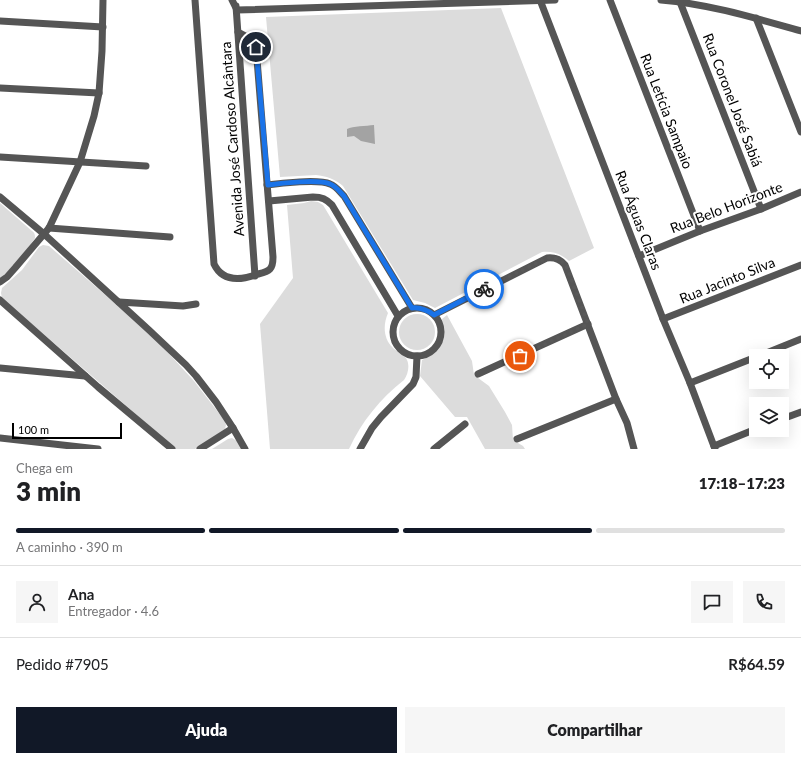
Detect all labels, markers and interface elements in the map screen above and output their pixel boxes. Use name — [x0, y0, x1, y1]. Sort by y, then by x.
pin — [239, 30, 273, 64]
street label: Rua Coronel José Sabiá — [700, 31, 766, 169]
icon: home — [245, 36, 267, 58]
street label: Avenida José Cardoso Alcântara — [217, 41, 247, 237]
street label: Rua Letícia Sampaio — [637, 51, 697, 171]
street label: Rua Águas Claras — [612, 168, 666, 272]
street label: Rua Belo Horizonte — [667, 178, 785, 236]
street label: Rua Jacinto Silva — [677, 253, 777, 307]
courier — [464, 269, 504, 309]
icon: bike — [473, 278, 495, 300]
pin — [503, 339, 537, 373]
icon: bag — [509, 345, 531, 367]
map controls — [749, 349, 789, 437]
button: locate — [749, 349, 789, 389]
button: layers — [749, 397, 789, 437]
scale bar — [12, 421, 122, 440]
text: 100 m — [18, 423, 49, 436]
text: Chega em — [16, 460, 73, 476]
text: 17:18–17:23 — [699, 474, 785, 492]
text: 3 min — [16, 475, 81, 507]
text: A caminho · 390 m — [16, 539, 123, 555]
button: person — [16, 581, 58, 623]
button: chat — [691, 581, 733, 623]
button: phone — [743, 581, 785, 623]
text: Ana — [68, 585, 94, 603]
text: Entregador · 4.6 — [68, 603, 159, 619]
text: Pedido #7905 — [16, 655, 109, 673]
text: R$64.59 — [728, 655, 785, 673]
button: Ajuda — [16, 707, 397, 753]
button: Compartilhar — [405, 707, 785, 753]

